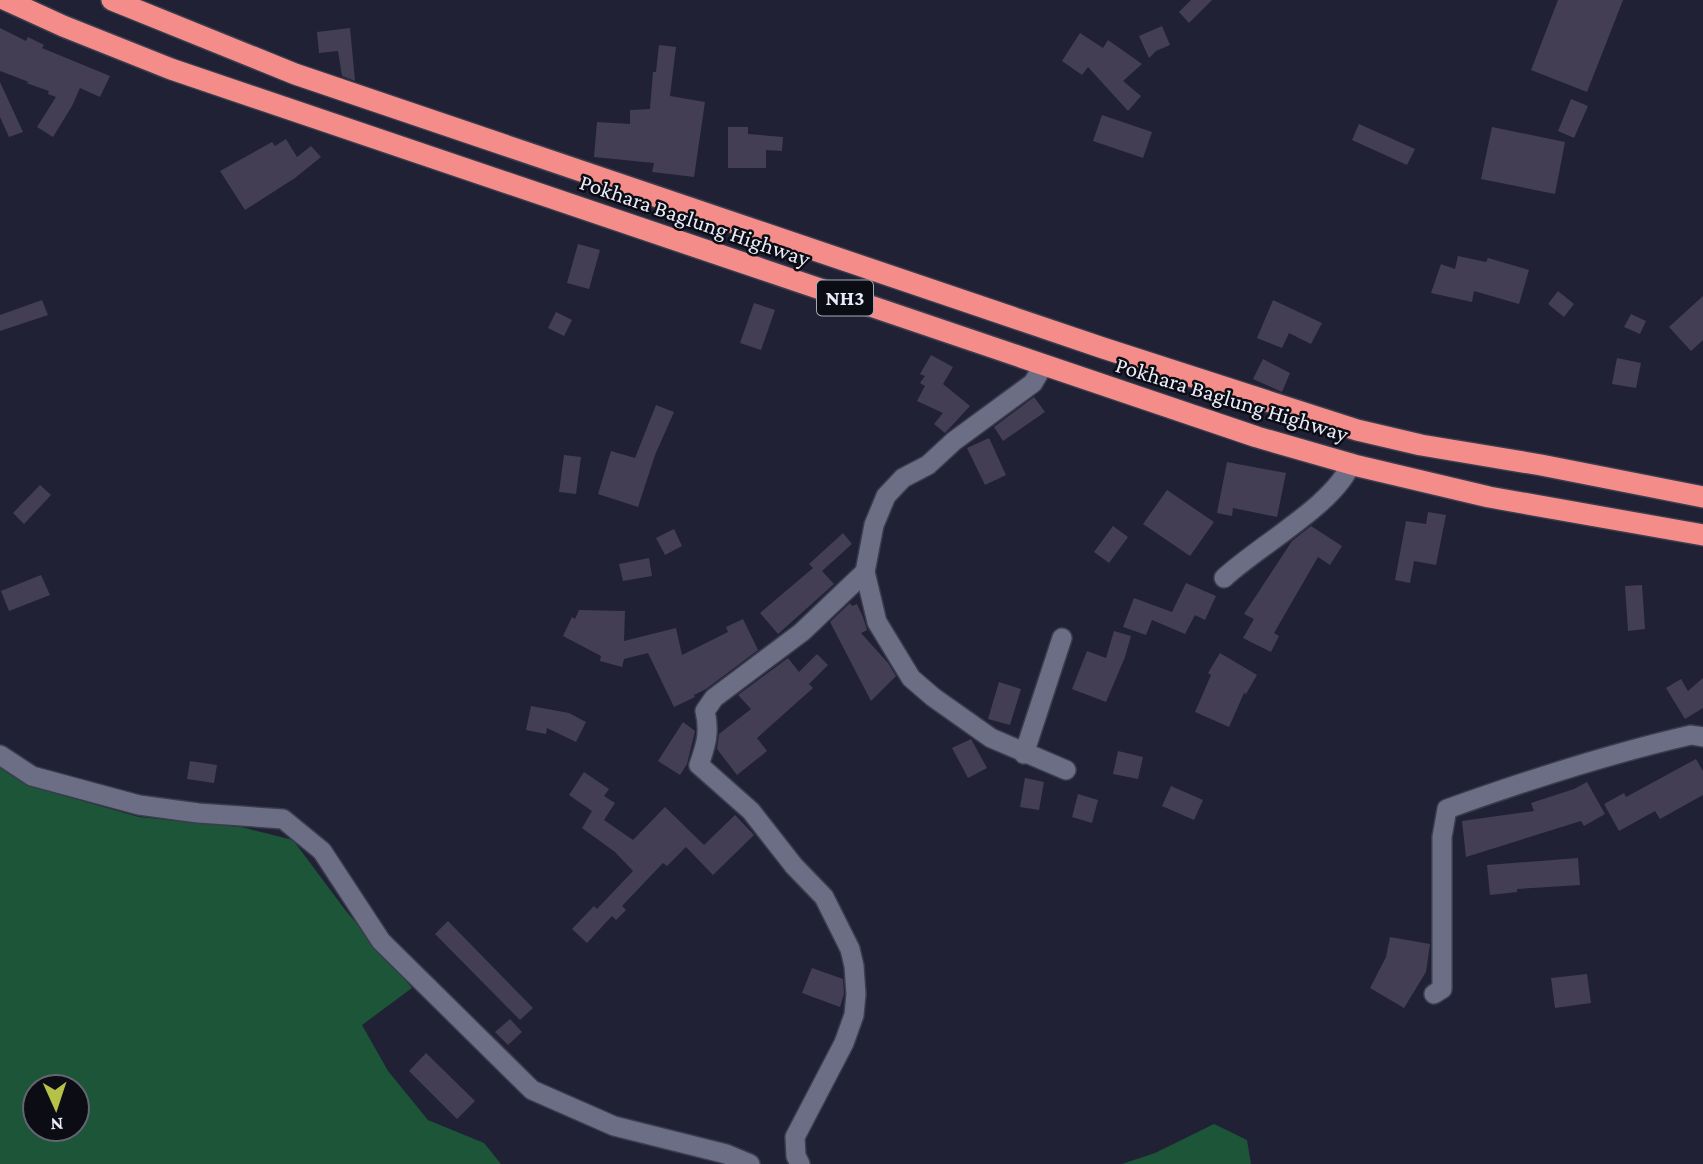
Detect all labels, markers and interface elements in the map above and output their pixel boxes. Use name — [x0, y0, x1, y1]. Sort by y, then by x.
street label: Pokhara Baglung Highway — [576, 168, 814, 272]
road number: NH3 — [817, 280, 873, 316]
street label: Pokhara Baglung Highway — [1112, 351, 1352, 447]
north arrow — [21, 1073, 91, 1143]
text: N — [50, 1114, 64, 1135]

